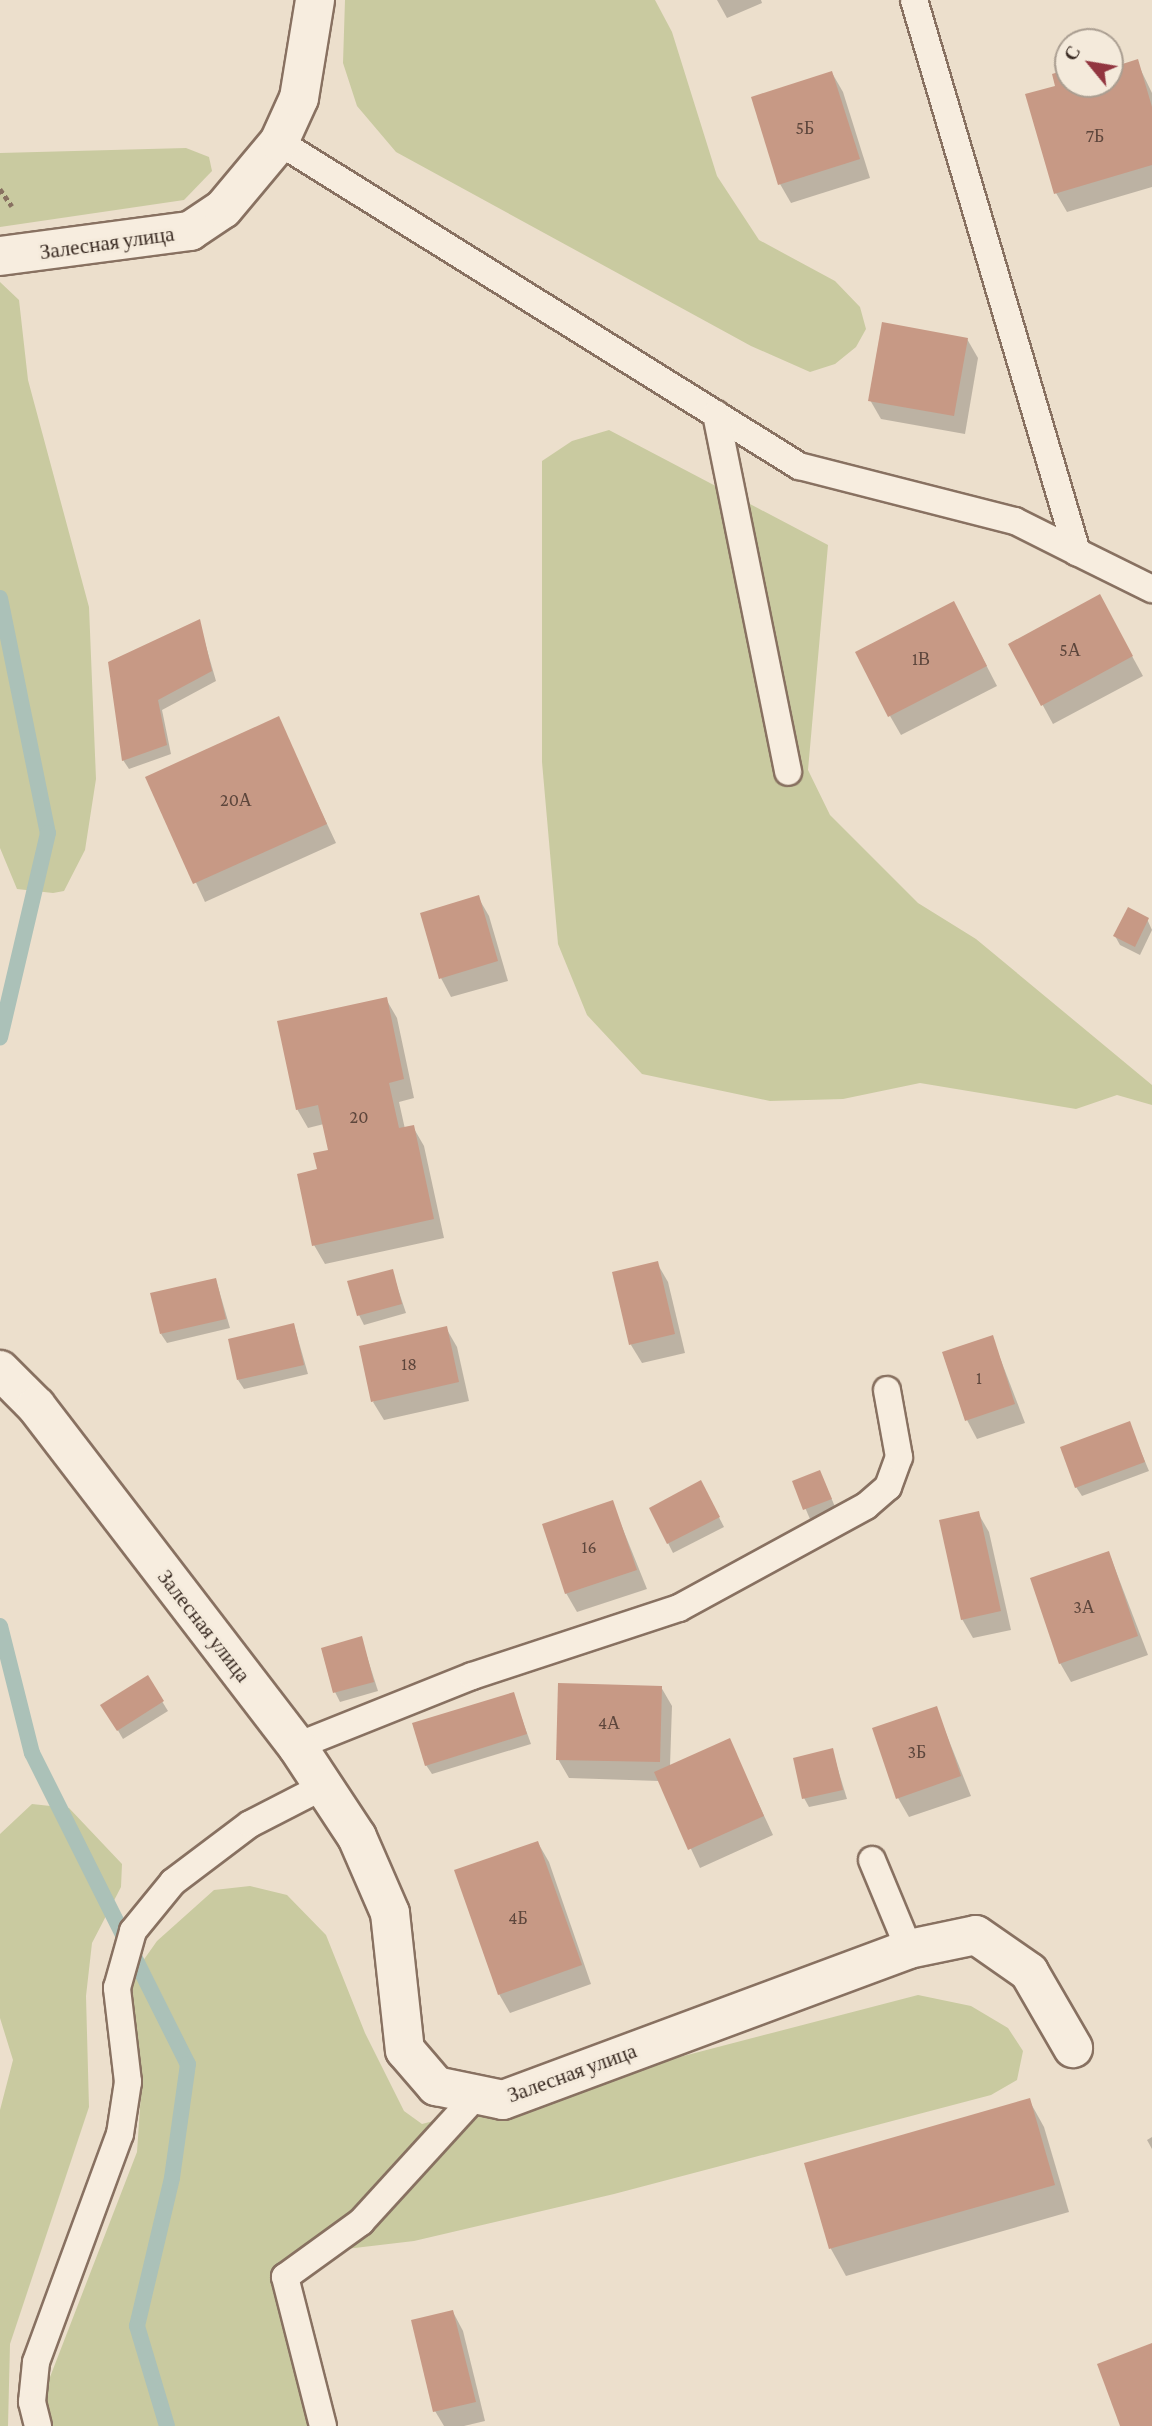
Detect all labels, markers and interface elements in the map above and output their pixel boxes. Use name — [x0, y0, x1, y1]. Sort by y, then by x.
north arrow — [1054, 28, 1124, 98]
text: С — [1060, 42, 1085, 64]
house number: 5Б — [796, 117, 814, 139]
house number: 7Б — [1086, 125, 1104, 147]
street label: Залесная улица — [38, 221, 176, 265]
house number: 5А — [1059, 639, 1081, 661]
house number: 1В — [912, 648, 930, 670]
house number: 20А — [220, 789, 252, 811]
house number: 20 — [350, 1106, 368, 1128]
house number: 18 — [401, 1353, 417, 1375]
house number: 1 — [976, 1367, 982, 1389]
house number: 16 — [581, 1536, 597, 1558]
street label: Залесная улица — [152, 1565, 256, 1687]
house number: 3А — [1073, 1596, 1095, 1618]
house number: 4А — [598, 1712, 620, 1734]
house number: 3Б — [908, 1741, 926, 1763]
house number: 4Б — [508, 1907, 528, 1929]
street label: Залесная улица — [504, 2038, 640, 2108]

